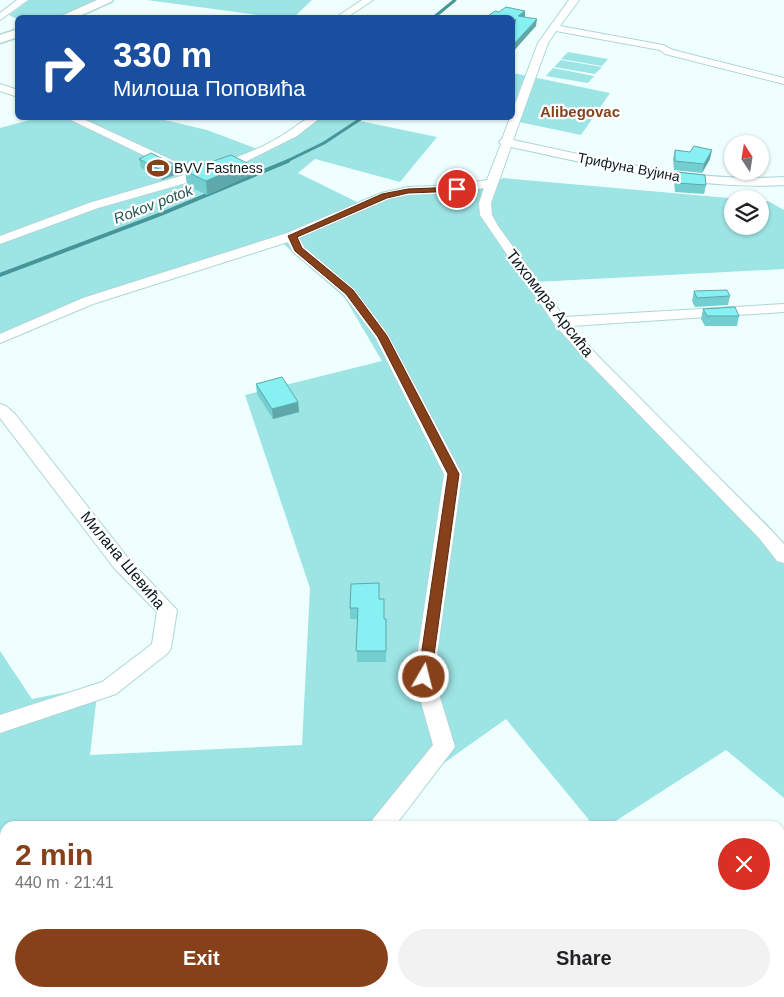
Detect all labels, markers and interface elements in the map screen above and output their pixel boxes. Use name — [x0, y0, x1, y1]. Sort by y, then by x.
icon: right — [30, 35, 95, 100]
text: 330 m — [113, 35, 212, 74]
text: Милоша Поповића — [113, 76, 306, 101]
district label: Alibegovac — [540, 103, 620, 120]
north arrow — [724, 135, 769, 180]
map controls — [724, 135, 769, 235]
street label: Трифуна Вујина — [577, 149, 682, 185]
sports icon: BVV Fastness — [145, 155, 171, 181]
place label: BVV Fastness — [174, 160, 263, 176]
pin — [436, 168, 478, 210]
icon: arrive — [443, 175, 471, 203]
water label: Rokov potok — [111, 181, 196, 227]
button: layers — [724, 190, 769, 235]
street label: Тихомира Арсића — [503, 246, 597, 360]
street label: Милана Шевића — [77, 508, 169, 612]
position arrow — [397, 650, 449, 702]
text: 2 min — [15, 838, 93, 871]
button: close — [718, 838, 770, 890]
text: 440 m · 21:41 — [15, 874, 114, 891]
button: Exit — [15, 929, 388, 987]
button: Share — [398, 929, 770, 987]

